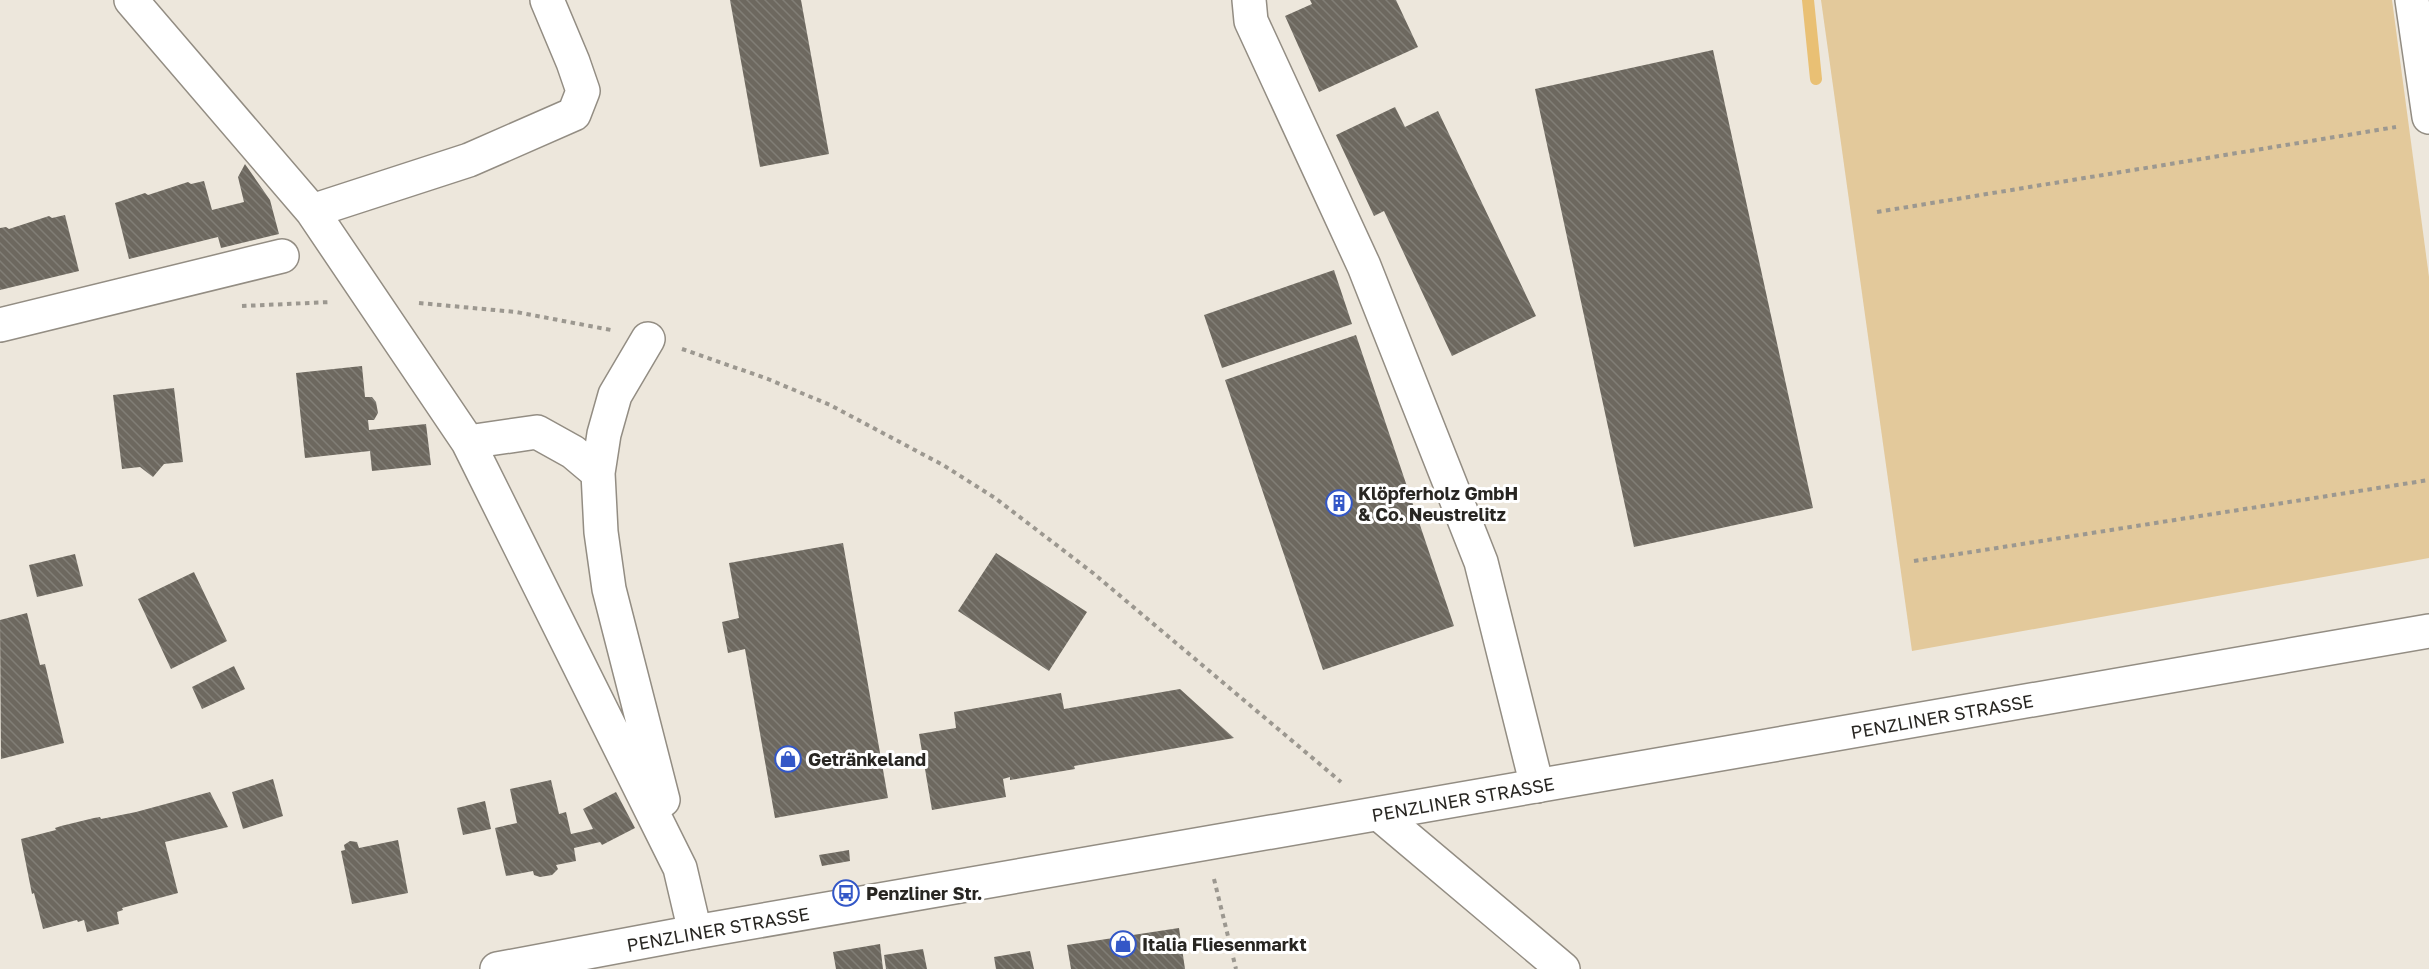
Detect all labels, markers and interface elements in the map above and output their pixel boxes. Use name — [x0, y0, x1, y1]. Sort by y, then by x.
place label: Klöpferholz GmbH & Co. Neustrelitz — [1358, 482, 1518, 525]
building icon: Klöpferholz GmbH & Co. Neustrelitz — [1324, 488, 1354, 518]
street label: PENZLINER STRASSE — [1849, 689, 2035, 743]
shop icon: Getränkeland — [773, 744, 803, 774]
place label: Getränkeland — [808, 748, 926, 770]
street label: PENZLINER STRASSE — [1370, 772, 1556, 826]
bus stop icon: Penzliner Str. — [831, 878, 861, 908]
place label: Penzliner Str. — [866, 882, 983, 904]
street label: PENZLINER STRASSE — [625, 902, 811, 956]
shop icon: Italia Fliesenmarkt — [1108, 929, 1138, 959]
place label: Italia Fliesenmarkt — [1142, 933, 1307, 955]

